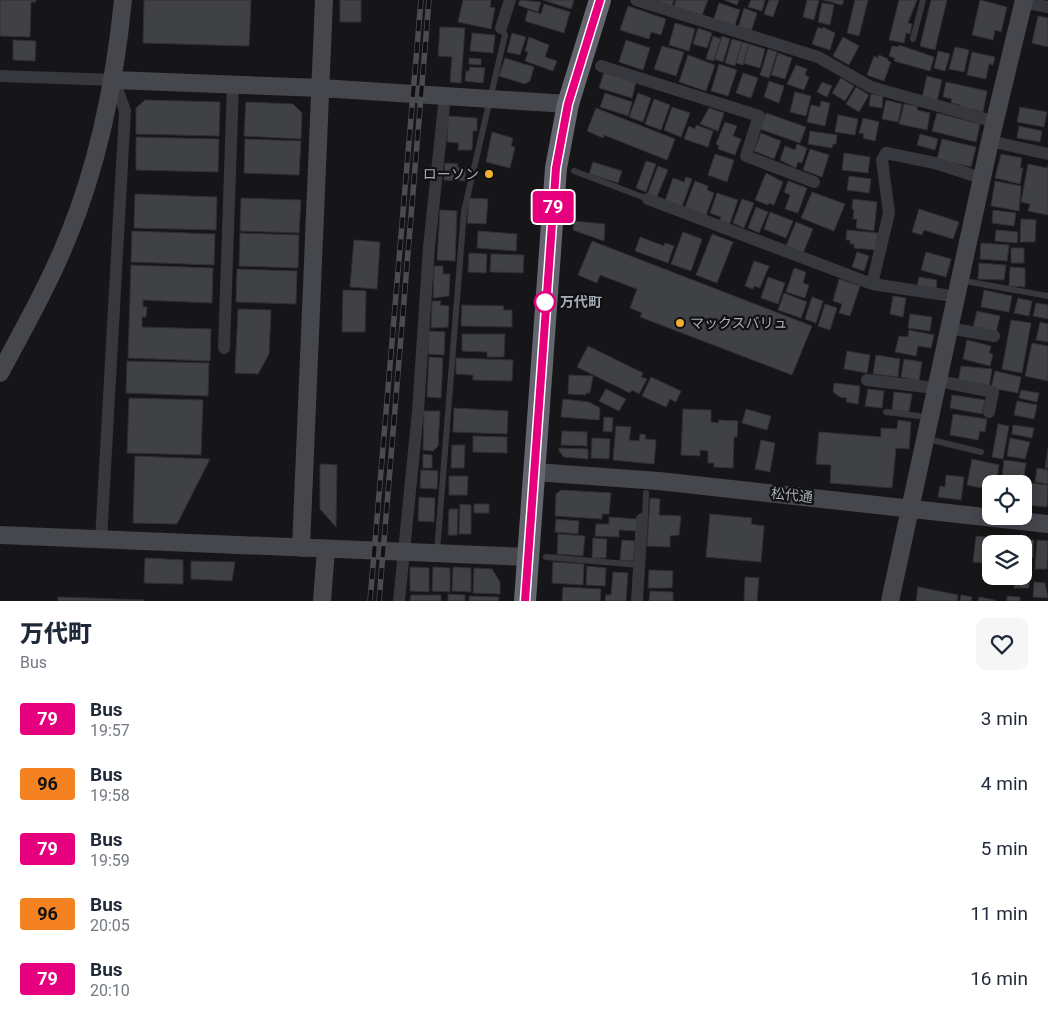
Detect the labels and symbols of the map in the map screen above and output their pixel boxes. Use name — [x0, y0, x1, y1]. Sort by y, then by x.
place label: ローソン — [423, 166, 479, 182]
marker: ローソン — [483, 168, 495, 180]
line badge: 79 — [530, 191, 576, 223]
marker: 万代町 — [534, 291, 556, 313]
place label: 万代町 — [560, 294, 602, 310]
place label: マックスバリュ — [690, 315, 788, 331]
marker: マックスバリュ — [674, 317, 686, 329]
street label: 松代通 — [770, 485, 814, 505]

